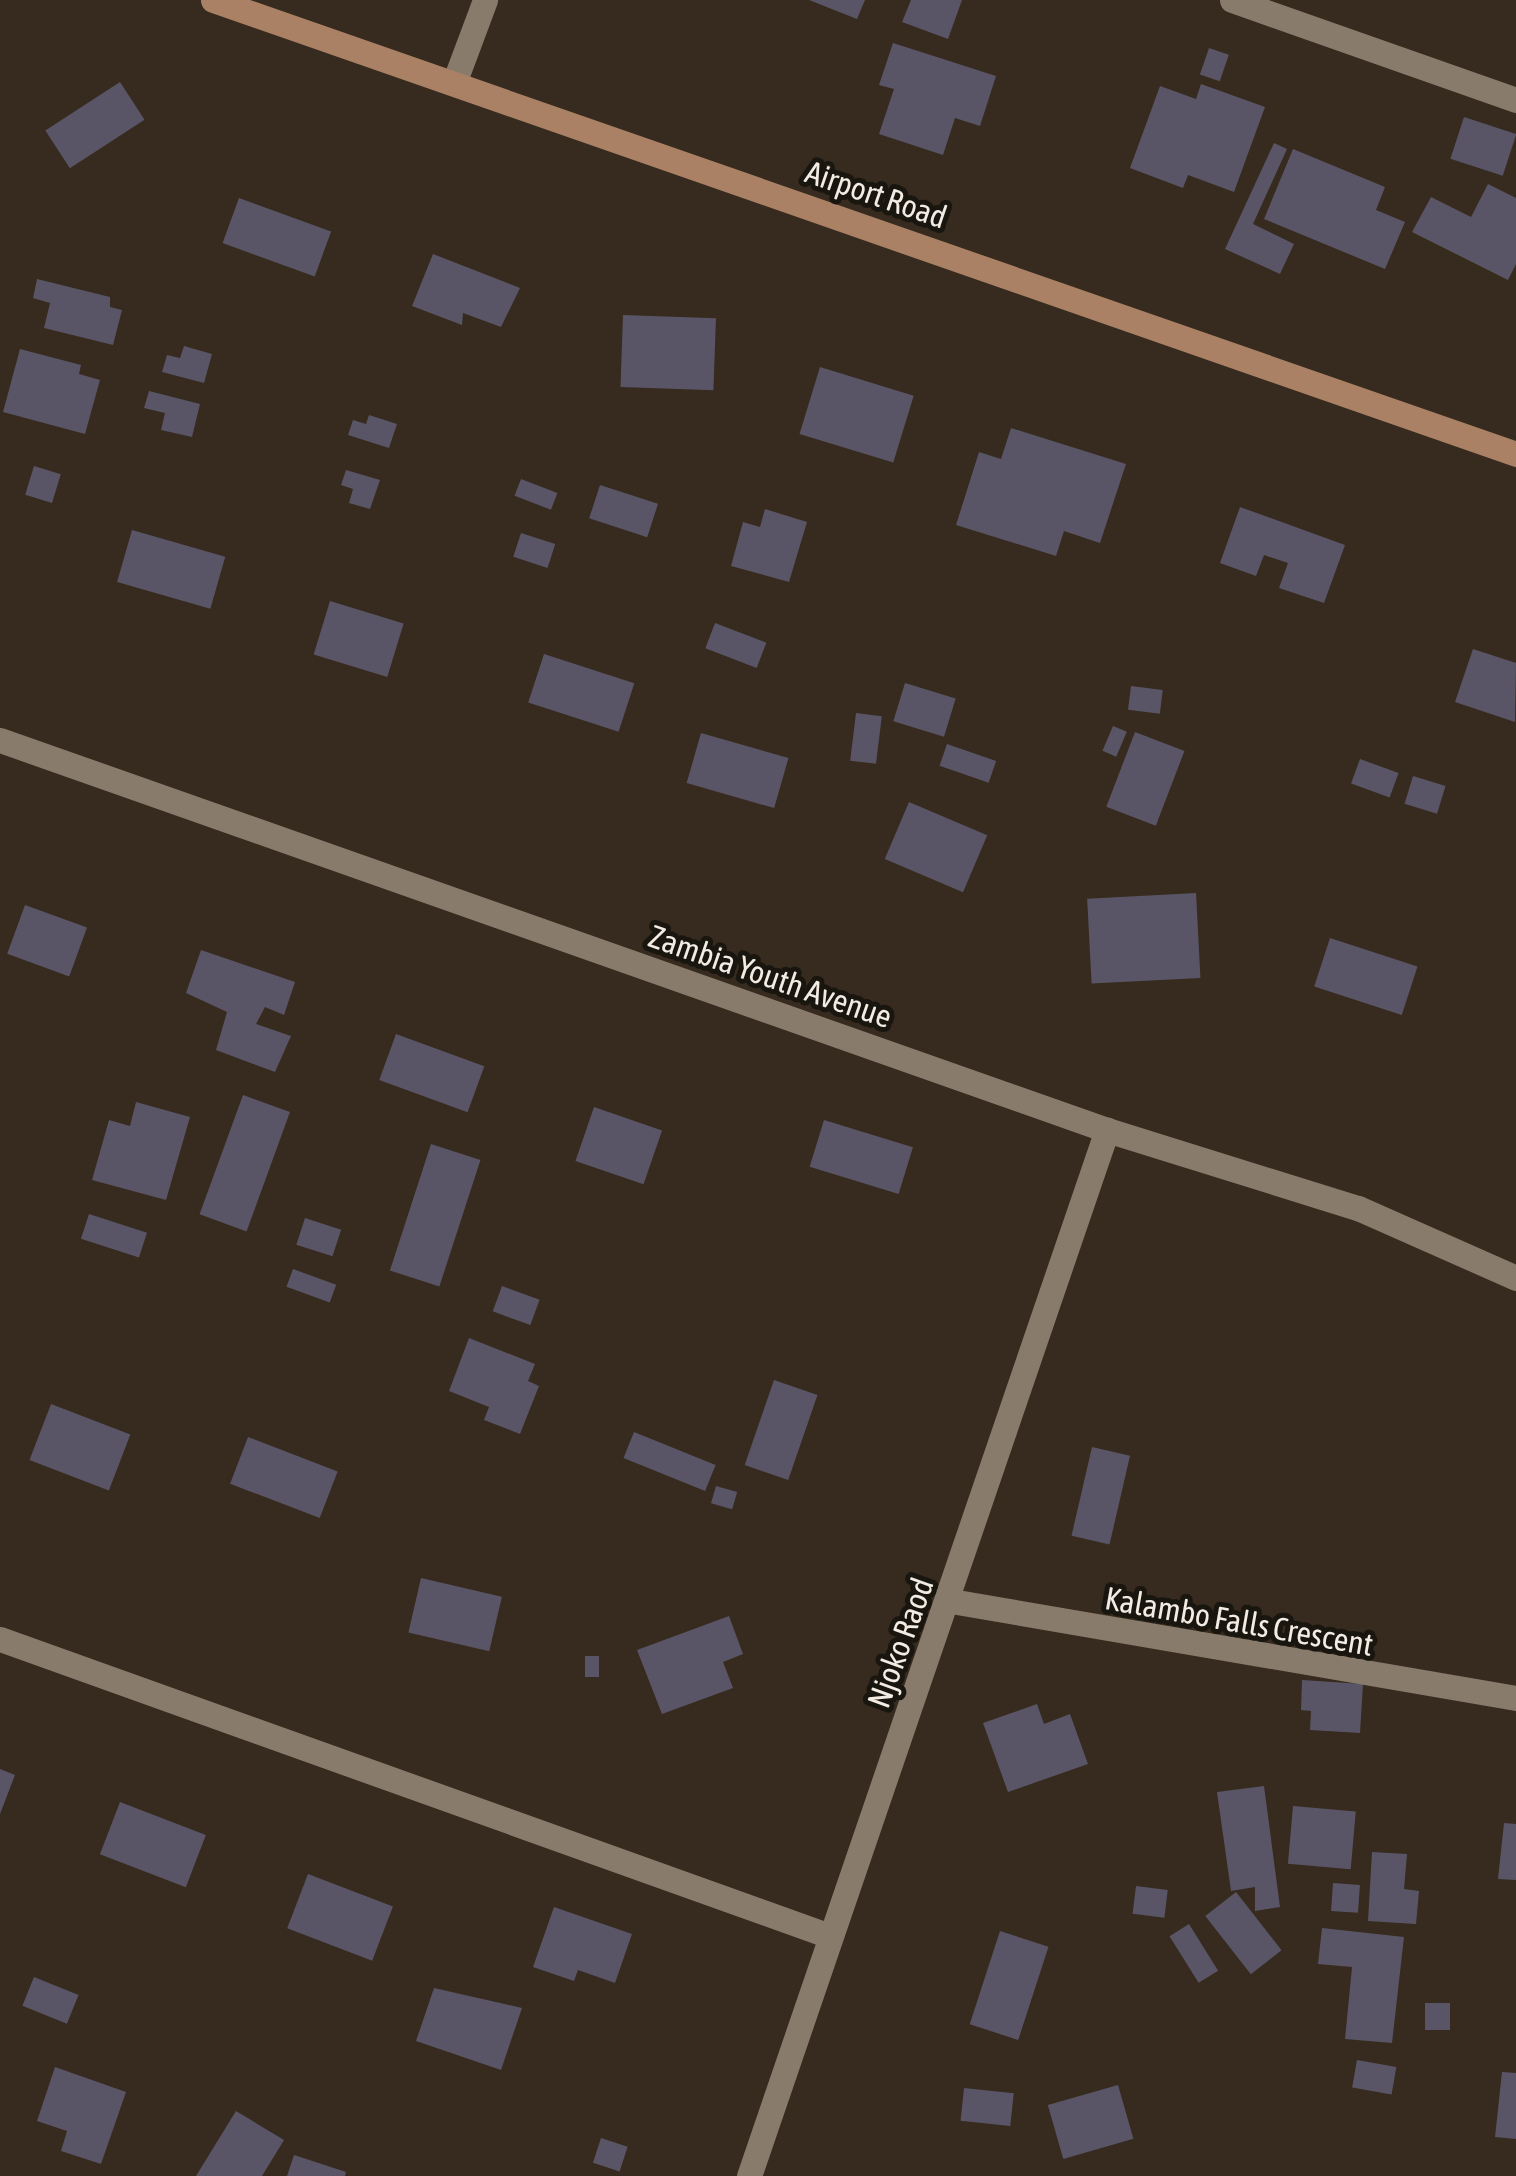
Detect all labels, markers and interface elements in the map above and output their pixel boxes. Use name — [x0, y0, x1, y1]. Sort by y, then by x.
street label: Airport Road — [800, 153, 952, 237]
street label: Zambia Youth Avenue — [643, 917, 897, 1037]
street label: Njoko Raod — [860, 1573, 942, 1713]
street label: Kalambo Falls Crescent — [1102, 1580, 1376, 1664]

